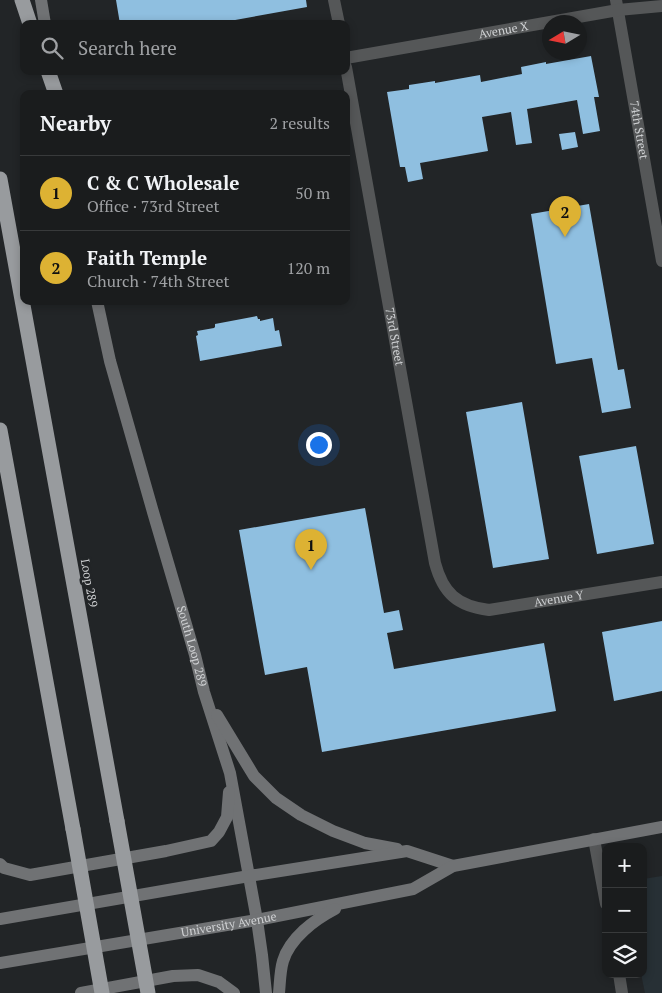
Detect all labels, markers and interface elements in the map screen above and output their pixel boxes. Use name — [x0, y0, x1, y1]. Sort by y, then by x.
north arrow — [542, 15, 587, 60]
street label: Avenue X — [477, 18, 530, 41]
search box — [20, 20, 350, 75]
icon: search — [38, 34, 66, 62]
text: Search here — [78, 35, 177, 60]
street label: 74th Street — [627, 99, 652, 161]
text: Nearby — [40, 109, 111, 137]
text: 2 results — [270, 112, 330, 134]
text: C & C Wholesale — [87, 170, 239, 195]
text: 1 — [51, 182, 61, 204]
text: 50 m — [295, 182, 330, 204]
text: Office · 73rd Street — [87, 195, 219, 217]
pin: 2 — [549, 196, 581, 237]
text: Faith Temple — [87, 245, 207, 270]
text: 2 — [51, 257, 61, 279]
text: 120 m — [287, 257, 330, 279]
text: Church · 74th Street — [87, 270, 229, 292]
street label: 73rd Street — [382, 306, 408, 368]
your location — [306, 432, 332, 458]
pin: 1 — [295, 529, 327, 570]
street label: Loop 289 — [78, 558, 101, 608]
street label: Avenue Y — [533, 587, 585, 610]
street label: South Loop 289 — [174, 604, 210, 688]
map controls — [602, 843, 647, 978]
button: + — [602, 843, 647, 888]
button: − — [602, 888, 647, 933]
street label: University Avenue — [180, 908, 278, 940]
button: layers — [602, 933, 647, 978]

